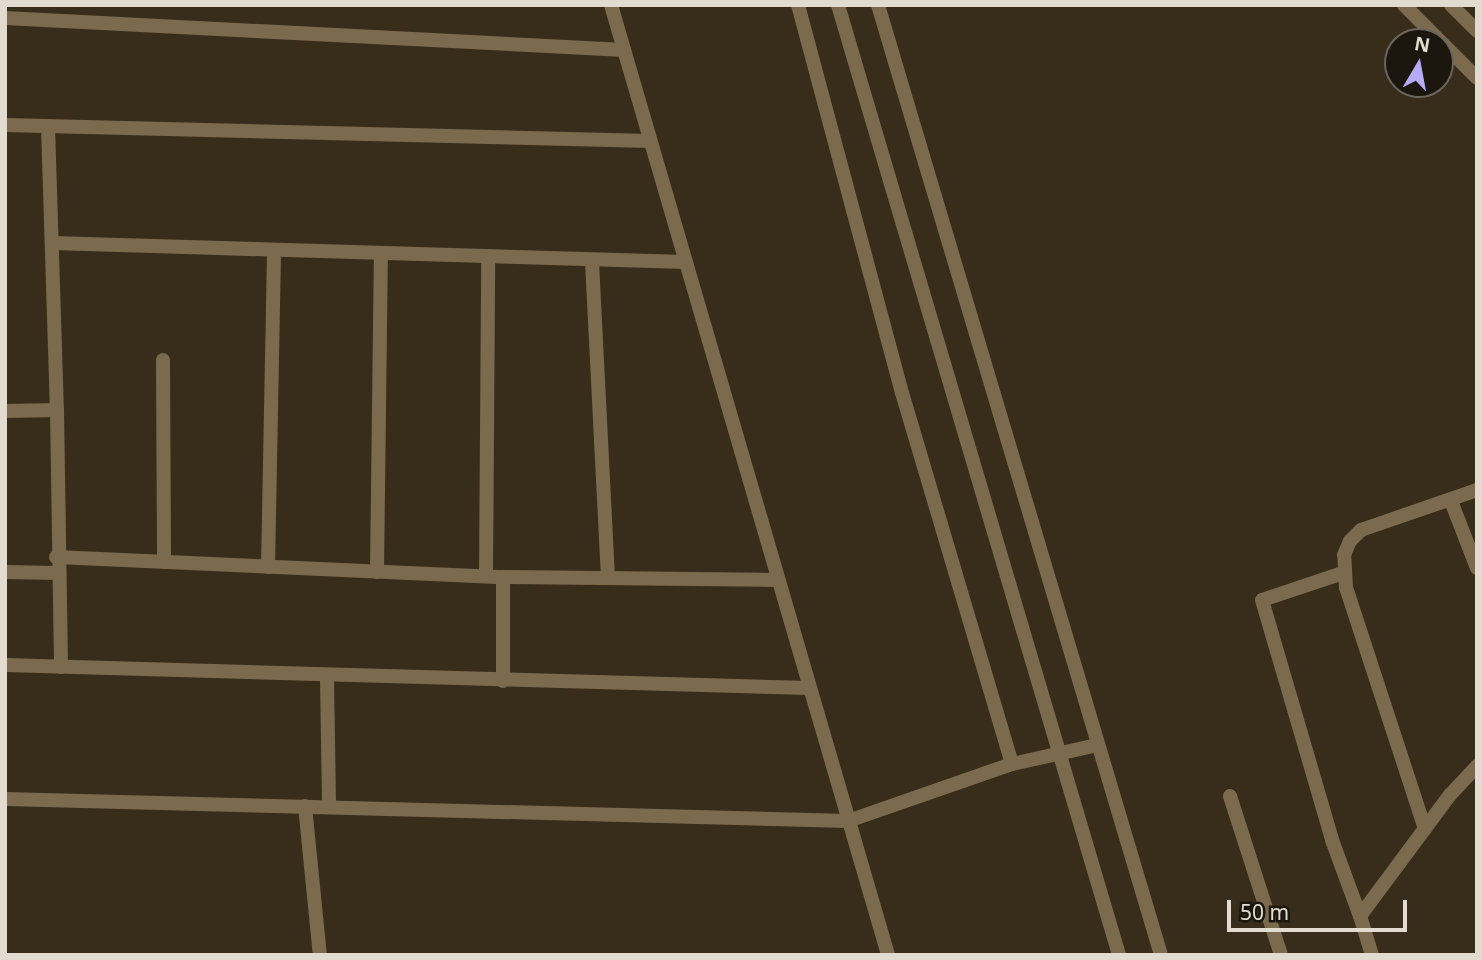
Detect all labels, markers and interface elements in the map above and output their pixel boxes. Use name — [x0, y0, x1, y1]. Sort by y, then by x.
north arrow — [1384, 28, 1454, 98]
text: N — [1412, 30, 1432, 58]
scale bar — [1230, 886, 1410, 930]
text: 50 m — [1240, 898, 1289, 926]

